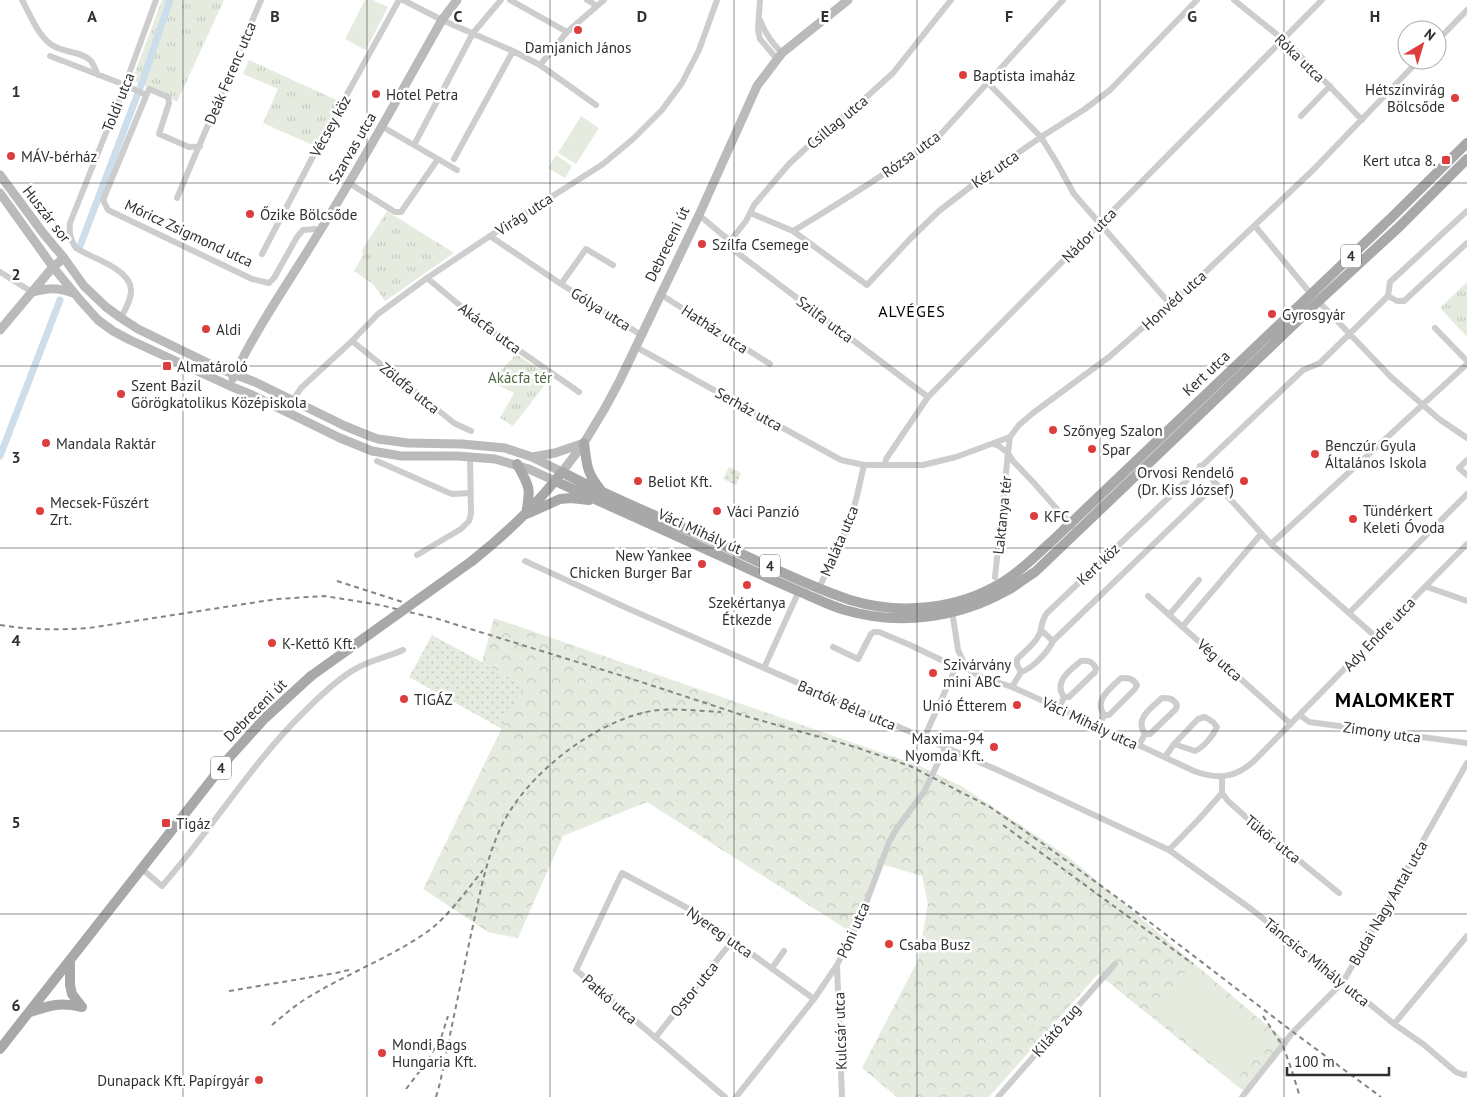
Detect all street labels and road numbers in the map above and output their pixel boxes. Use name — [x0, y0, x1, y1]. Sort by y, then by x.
street label: Deák Ferenc utca — [200, 19, 260, 127]
street label: Róka utca — [1271, 30, 1329, 86]
street label: Toldi utca — [98, 70, 138, 134]
street label: Csillag utca — [803, 91, 871, 153]
street label: Vécsey köz — [305, 92, 355, 161]
street label: Szarvas utca — [324, 109, 380, 187]
street label: Rózsa utca — [878, 126, 944, 182]
street label: Kéz utca — [968, 146, 1022, 192]
street label: Huszár sor — [19, 182, 75, 246]
street label: Virág utca — [491, 189, 556, 240]
street label: Móricz Zsigmond utca — [122, 195, 256, 271]
street label: Debreceni út — [641, 203, 693, 285]
street label: Nádor utca — [1058, 204, 1120, 266]
road number: 4 — [1341, 245, 1361, 268]
street label: Honvéd utca — [1138, 266, 1210, 334]
street label: Gólya utca — [567, 283, 635, 335]
street label: Szilfa utca — [793, 291, 857, 347]
street label: Akácfa utca — [455, 298, 525, 358]
street label: Hatház utca — [678, 300, 752, 358]
street label: Kert utca — [1178, 346, 1234, 400]
street label: Zöldfa utca — [376, 358, 444, 418]
street label: Serház utca — [712, 383, 786, 435]
street label: Laktanya tér — [988, 475, 1016, 555]
street label: Maláta utca — [816, 503, 862, 579]
street label: Váci Mihály út — [654, 504, 745, 558]
street label: Kert köz — [1073, 539, 1123, 589]
road number: 4 — [760, 554, 780, 578]
street label: Ady Endre utca — [1339, 593, 1419, 675]
street label: Vég utca — [1193, 634, 1247, 685]
street label: Debreceni út — [219, 674, 291, 746]
street label: Bartók Béla utca — [795, 676, 899, 734]
street label: Váci Mihály utca — [1038, 692, 1141, 754]
street label: Zimony utca — [1342, 717, 1422, 747]
road number: 4 — [211, 756, 231, 780]
street label: Tükör utca — [1241, 811, 1305, 867]
street label: Budai Nagy Antal utca — [1345, 837, 1431, 969]
street label: Póni utca — [832, 899, 874, 961]
street label: Nyereg utca — [683, 902, 757, 962]
street label: Táncsics Mihály utca — [1260, 914, 1374, 1010]
street label: Ostor utca — [666, 957, 722, 1021]
street label: Patkó utca — [579, 970, 641, 1028]
street label: Kulcsár utca — [829, 992, 851, 1070]
street label: Kilátó zug — [1028, 999, 1084, 1061]

